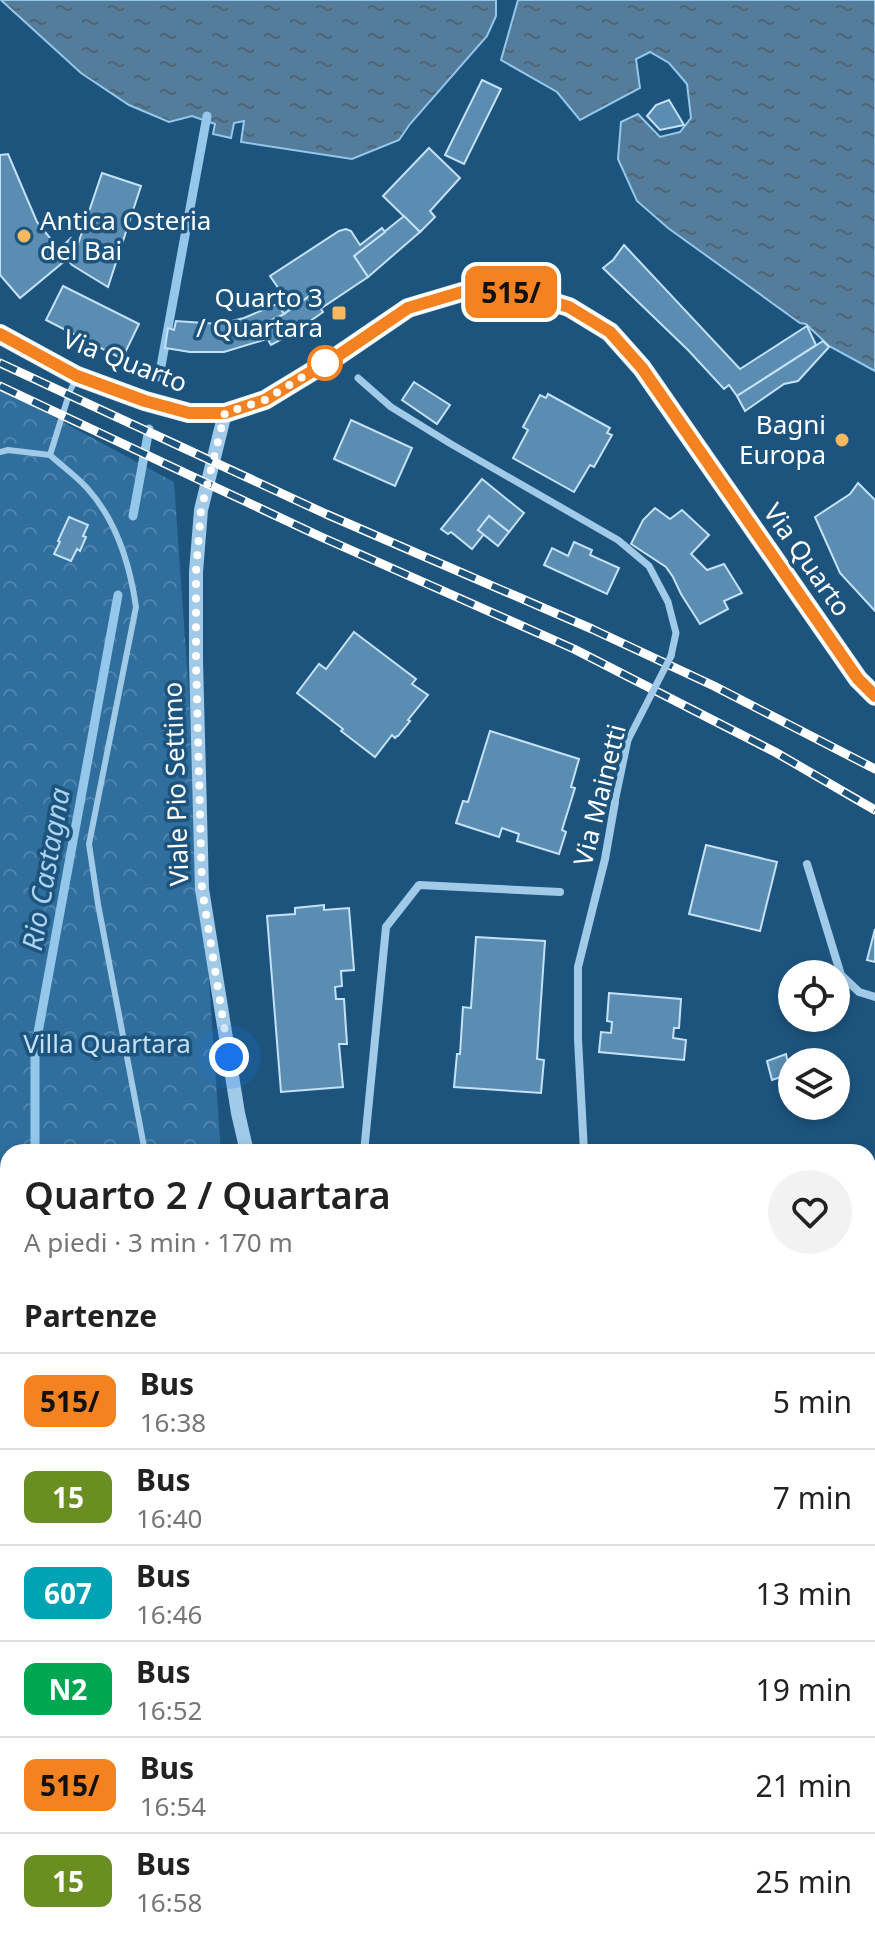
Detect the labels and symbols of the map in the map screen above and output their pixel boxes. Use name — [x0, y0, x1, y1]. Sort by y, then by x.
place label: Antica Osteria del Bai — [40, 202, 211, 268]
marker: Antica Osteria del Bai — [15, 227, 33, 245]
line badge: 515/ — [455, 266, 567, 318]
place label: Quarto 3 / Quartara — [196, 279, 323, 345]
marker: Quarto 3 / Quartara — [330, 304, 348, 322]
street label: Via Quarto — [58, 320, 193, 400]
unlabelled marker — [308, 346, 342, 380]
place label: Bagni Europa — [739, 406, 826, 472]
marker: Bagni Europa — [833, 431, 851, 449]
street label: Via Quarto — [756, 496, 860, 623]
street label: Viale Pio Settimo — [153, 681, 197, 887]
street label: Via Mainetti — [564, 720, 634, 869]
water label: Rio Castagna — [12, 785, 78, 953]
park label: Villa Quartara — [23, 1025, 191, 1061]
your location — [209, 1037, 249, 1077]

